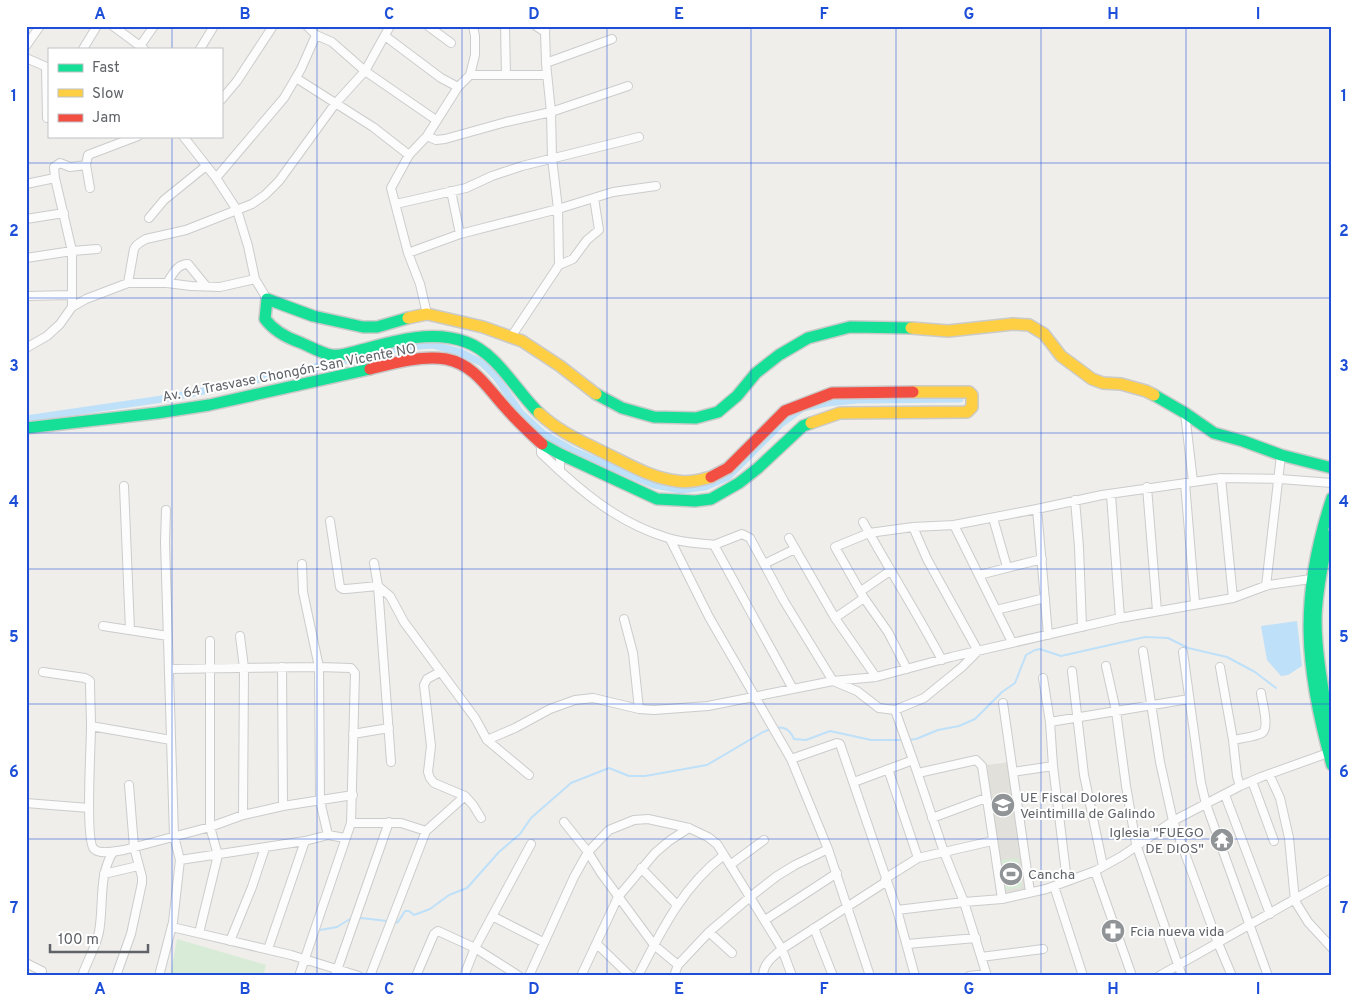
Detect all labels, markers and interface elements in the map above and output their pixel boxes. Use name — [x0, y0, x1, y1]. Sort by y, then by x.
text: A — [94, 5, 106, 25]
text: B — [239, 5, 251, 25]
text: C — [384, 5, 394, 25]
text: D — [528, 5, 540, 25]
text: E — [674, 5, 684, 25]
text: F — [819, 5, 829, 25]
text: G — [964, 5, 974, 25]
text: H — [1107, 5, 1119, 25]
text: I — [1256, 5, 1260, 25]
legend — [48, 48, 222, 138]
text: Fast — [92, 59, 120, 78]
text: Slow — [92, 85, 124, 104]
text: 1 — [11, 87, 17, 107]
text: 1 — [1341, 87, 1347, 107]
text: Jam — [92, 109, 121, 128]
text: 2 — [9, 222, 19, 242]
text: 2 — [1339, 222, 1349, 242]
street label: Av. 64 Trasvase Chongón-San Vicente NO — [161, 340, 418, 406]
text: 3 — [9, 357, 19, 377]
text: 3 — [1339, 357, 1349, 377]
text: 4 — [9, 493, 19, 513]
text: 4 — [1339, 493, 1349, 513]
text: 5 — [9, 628, 19, 648]
text: 5 — [1339, 628, 1349, 648]
text: 6 — [9, 763, 19, 783]
text: 6 — [1339, 763, 1349, 783]
place label: UE Fiscal Dolores Veintimilla de Galindo — [1020, 790, 1155, 823]
school or university icon: UE Fiscal Dolores Veintimilla de Galindo — [990, 792, 1016, 818]
place label: Iglesia "FUEGO DE DIOS" — [1109, 825, 1204, 858]
temple icon: Iglesia "FUEGO DE DIOS" — [1209, 827, 1235, 853]
sports icon: Cancha — [998, 861, 1024, 887]
place label: Cancha — [1028, 867, 1075, 884]
text: 7 — [10, 899, 18, 919]
text: 7 — [1340, 899, 1348, 919]
pharmacy icon: Fcia nueva vida — [1100, 918, 1126, 944]
scale bar — [50, 922, 148, 954]
place label: Fcia nueva vida — [1130, 924, 1224, 941]
text: 100 m — [58, 931, 99, 950]
text: A — [94, 980, 106, 1000]
text: B — [239, 980, 251, 1000]
text: C — [384, 980, 394, 1000]
text: D — [528, 980, 540, 1000]
text: E — [674, 980, 684, 1000]
text: F — [819, 980, 829, 1000]
text: G — [964, 980, 974, 1000]
text: H — [1107, 980, 1119, 1000]
text: I — [1256, 980, 1260, 1000]

